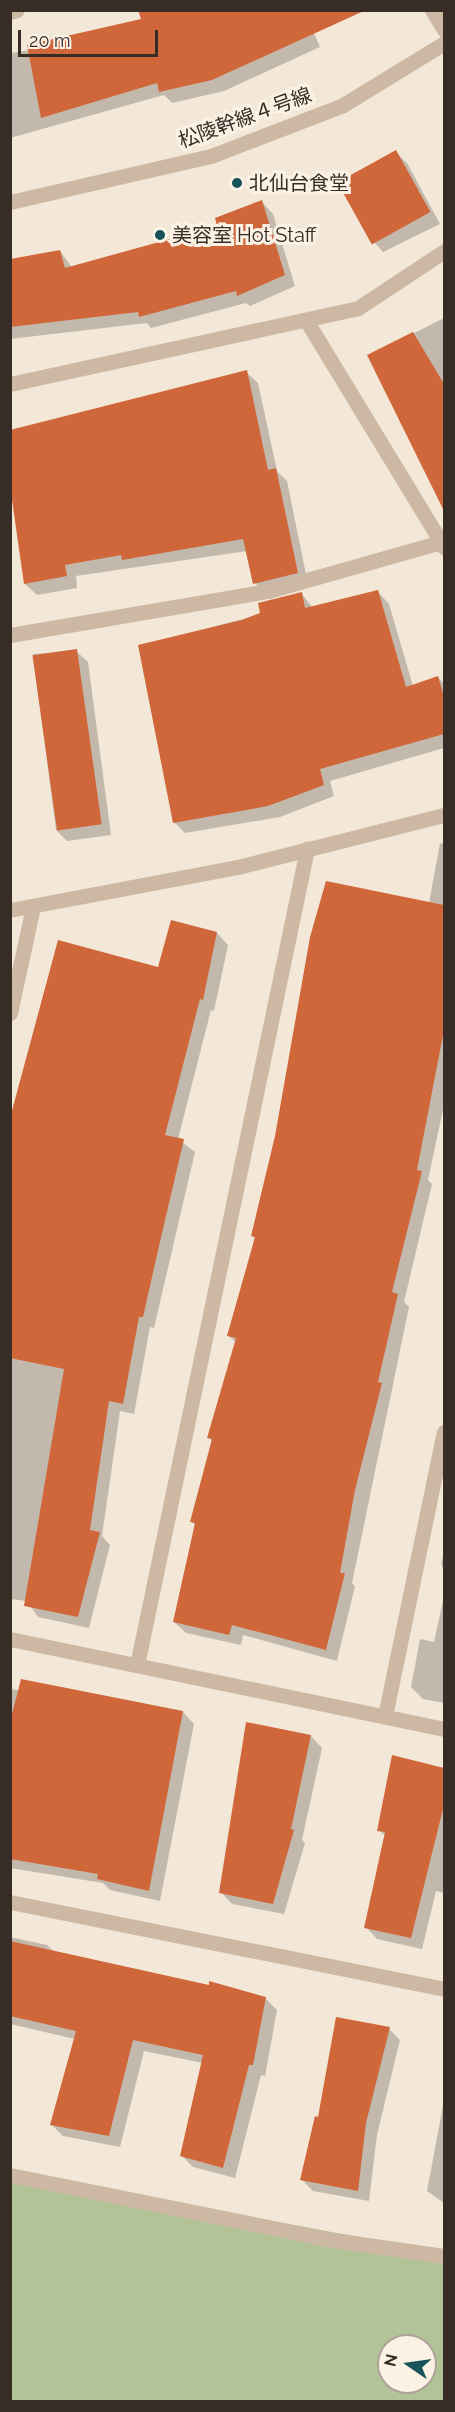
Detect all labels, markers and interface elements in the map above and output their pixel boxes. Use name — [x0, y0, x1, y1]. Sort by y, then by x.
scale bar — [21, 18, 160, 56]
text: 20 m — [29, 30, 71, 51]
street label: 松陵幹線４号線 — [175, 83, 315, 153]
place label: 北仙台食堂 — [249, 171, 349, 195]
marker: 北仙台食堂 — [230, 176, 244, 190]
place label: 美容室 Hot Staff — [172, 223, 316, 247]
marker: 美容室 Hot Staff — [153, 228, 167, 242]
north arrow — [377, 2334, 437, 2394]
text: N — [380, 2352, 402, 2368]

